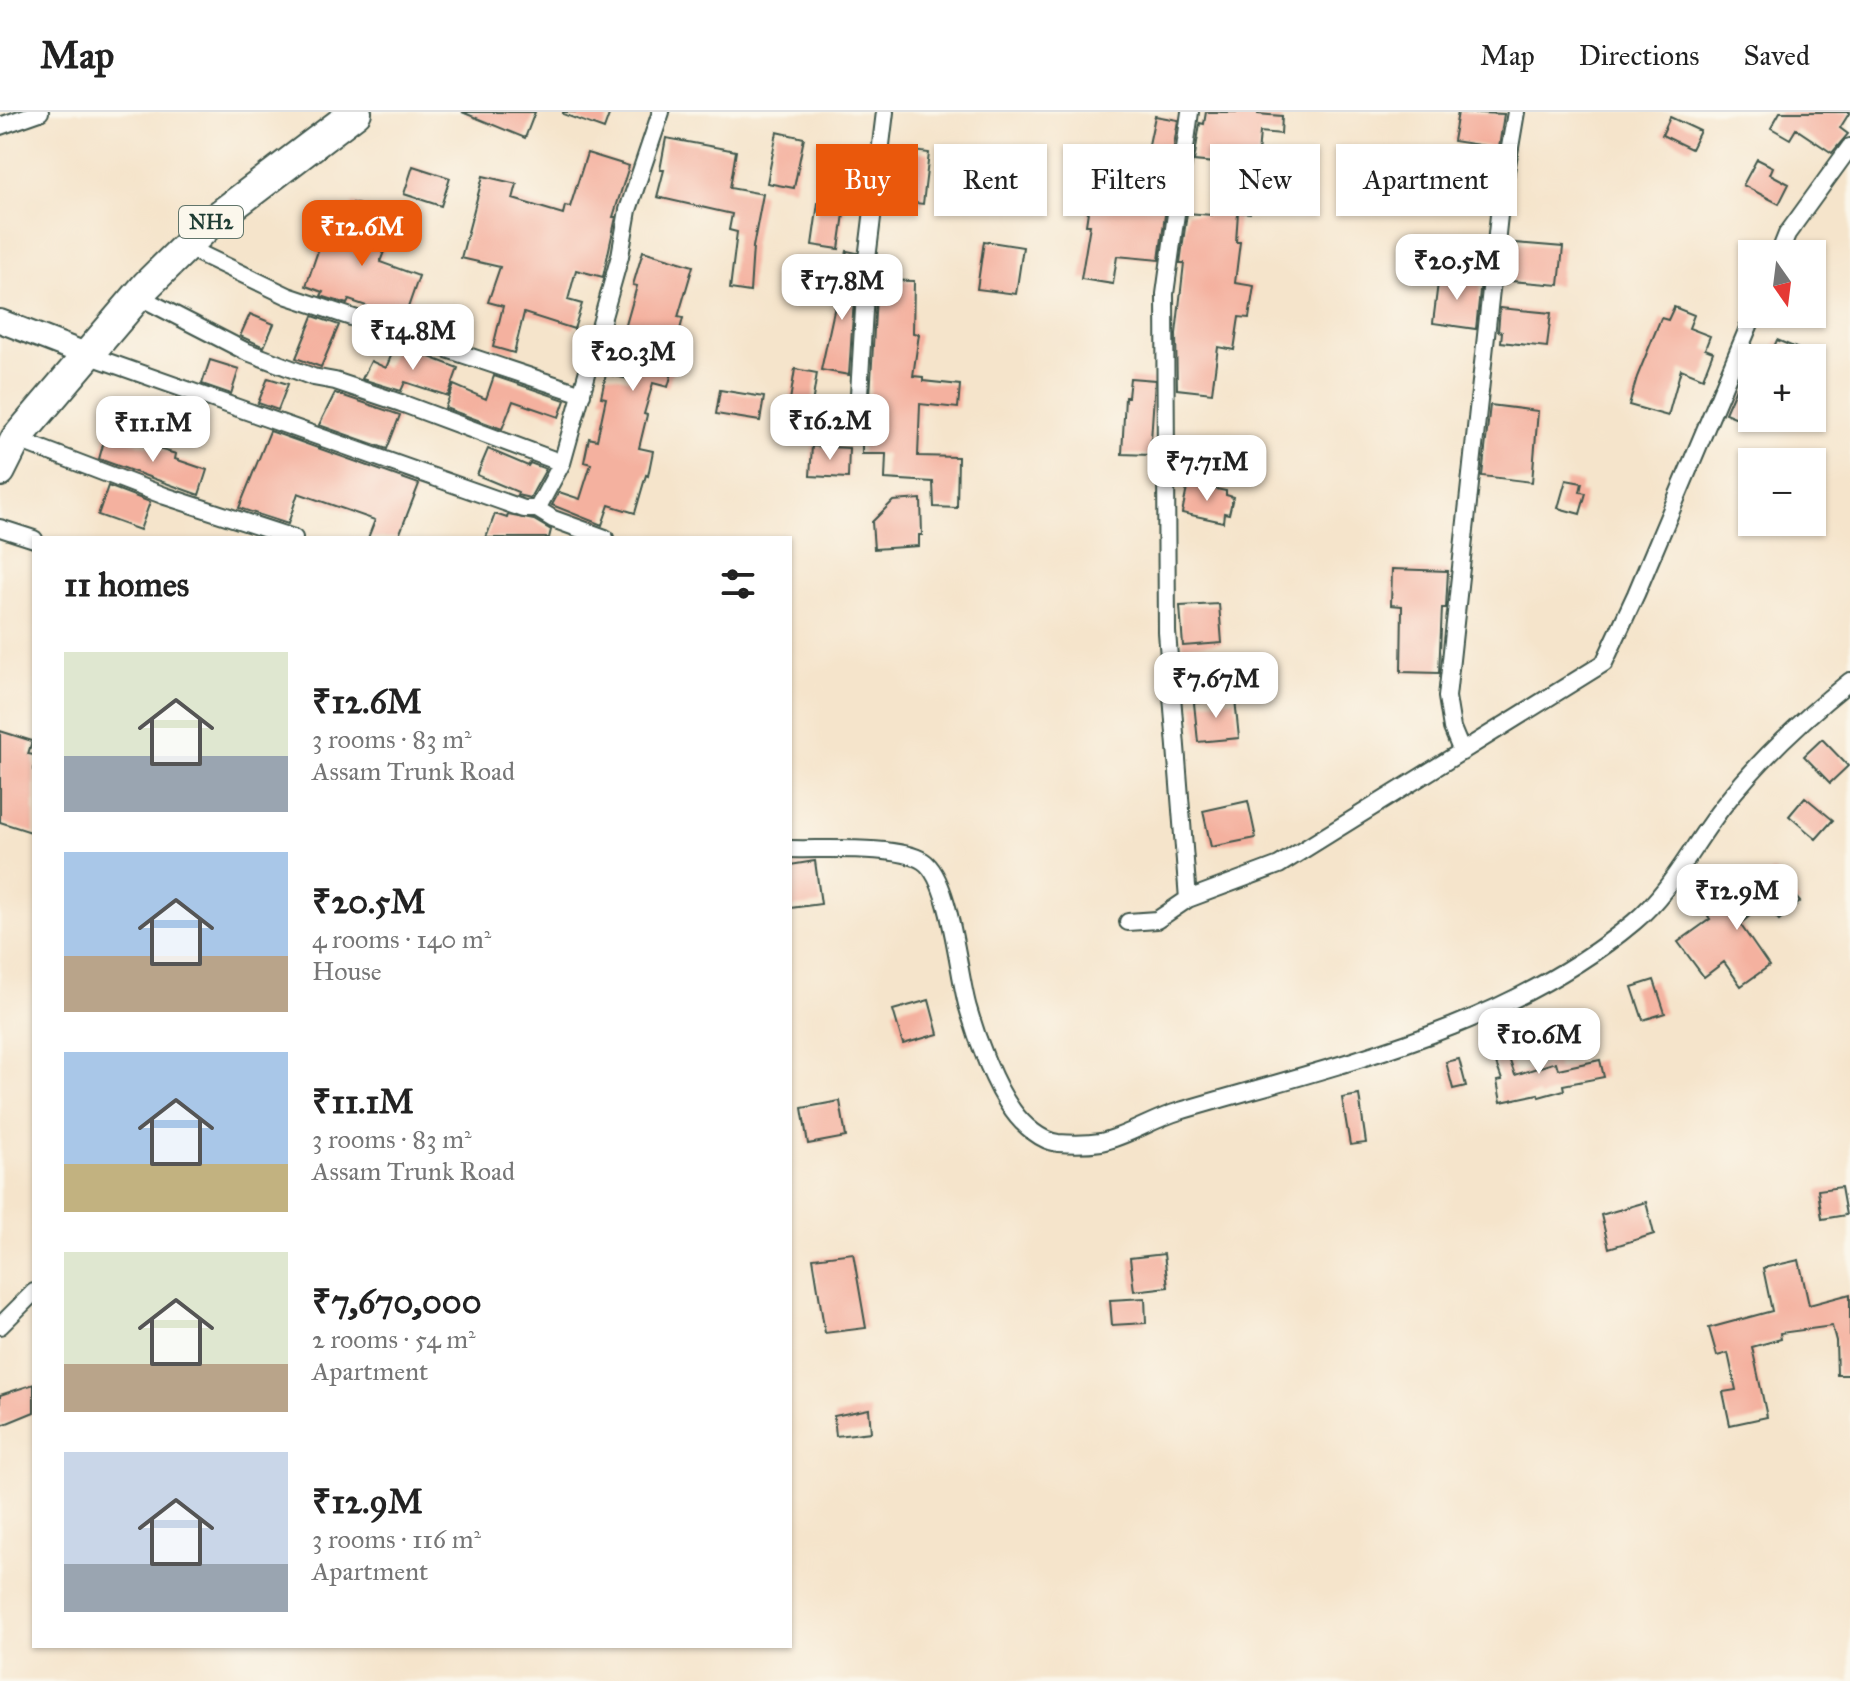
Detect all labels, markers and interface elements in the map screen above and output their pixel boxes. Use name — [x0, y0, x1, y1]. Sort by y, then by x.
text: Map — [40, 32, 114, 78]
text: Map — [1480, 38, 1535, 73]
text: Directions — [1579, 38, 1700, 73]
text: Saved — [1744, 38, 1810, 73]
chip: Buy — [816, 144, 918, 216]
chip: Rent — [934, 144, 1047, 216]
chip: Filters — [1063, 144, 1194, 216]
chip: New — [1210, 144, 1320, 216]
chip: Apartment — [1336, 144, 1517, 216]
pin: ₹12.6M — [297, 200, 427, 268]
road number: NH2 — [179, 206, 243, 238]
text: ₹12.6M — [320, 210, 404, 242]
pin: ₹20.5M — [1392, 234, 1522, 302]
north arrow — [1738, 240, 1826, 328]
map controls — [1738, 240, 1826, 536]
text: ₹20.5M — [1414, 244, 1500, 276]
pin: ₹17.8M — [777, 254, 907, 322]
text: ₹17.8M — [800, 264, 884, 296]
pin: ₹14.8M — [348, 304, 478, 372]
text: ₹14.8M — [370, 314, 456, 346]
pin: ₹20.3M — [568, 325, 698, 393]
text: ₹20.3M — [590, 335, 676, 367]
button: + — [1738, 344, 1826, 432]
pin: ₹16.2M — [765, 394, 895, 462]
pin: ₹11.1M — [88, 396, 218, 464]
text: ₹16.2M — [788, 404, 872, 436]
text: ₹11.1M — [114, 406, 192, 438]
pin: ₹7.71M — [1142, 435, 1272, 503]
text: ₹7.71M — [1165, 445, 1249, 477]
button: − — [1738, 448, 1826, 536]
icon: filters — [716, 562, 760, 606]
text: 11 homes — [64, 564, 189, 605]
pin: ₹7.67M — [1151, 652, 1281, 720]
text: ₹7.67M — [1172, 662, 1260, 694]
text: ₹12.6M — [312, 681, 422, 722]
icon: home — [128, 684, 224, 780]
text: 3 rooms · 83 m² — [312, 723, 472, 755]
text: Assam Trunk Road — [312, 755, 515, 787]
pin: ₹12.9M — [1672, 864, 1802, 932]
text: ₹12.9M — [1695, 874, 1779, 906]
text: ₹20.5M — [312, 881, 425, 922]
icon: home — [128, 884, 224, 980]
text: 4 rooms · 140 m² — [312, 923, 491, 955]
text: House — [312, 955, 382, 987]
pin: ₹10.6M — [1474, 1008, 1604, 1076]
text: ₹10.6M — [1496, 1018, 1582, 1050]
text: ₹11.1M — [312, 1081, 414, 1122]
icon: home — [128, 1084, 224, 1180]
text: 3 rooms · 83 m² — [312, 1123, 472, 1155]
text: Assam Trunk Road — [312, 1155, 515, 1187]
text: ₹7,670,000 — [312, 1281, 481, 1322]
icon: home — [128, 1284, 224, 1380]
text: 2 rooms · 54 m² — [312, 1323, 476, 1355]
text: Apartment — [312, 1355, 428, 1387]
text: ₹12.9M — [312, 1481, 423, 1522]
icon: home — [128, 1484, 224, 1580]
text: 3 rooms · 116 m² — [312, 1523, 481, 1555]
text: Apartment — [312, 1555, 428, 1587]

